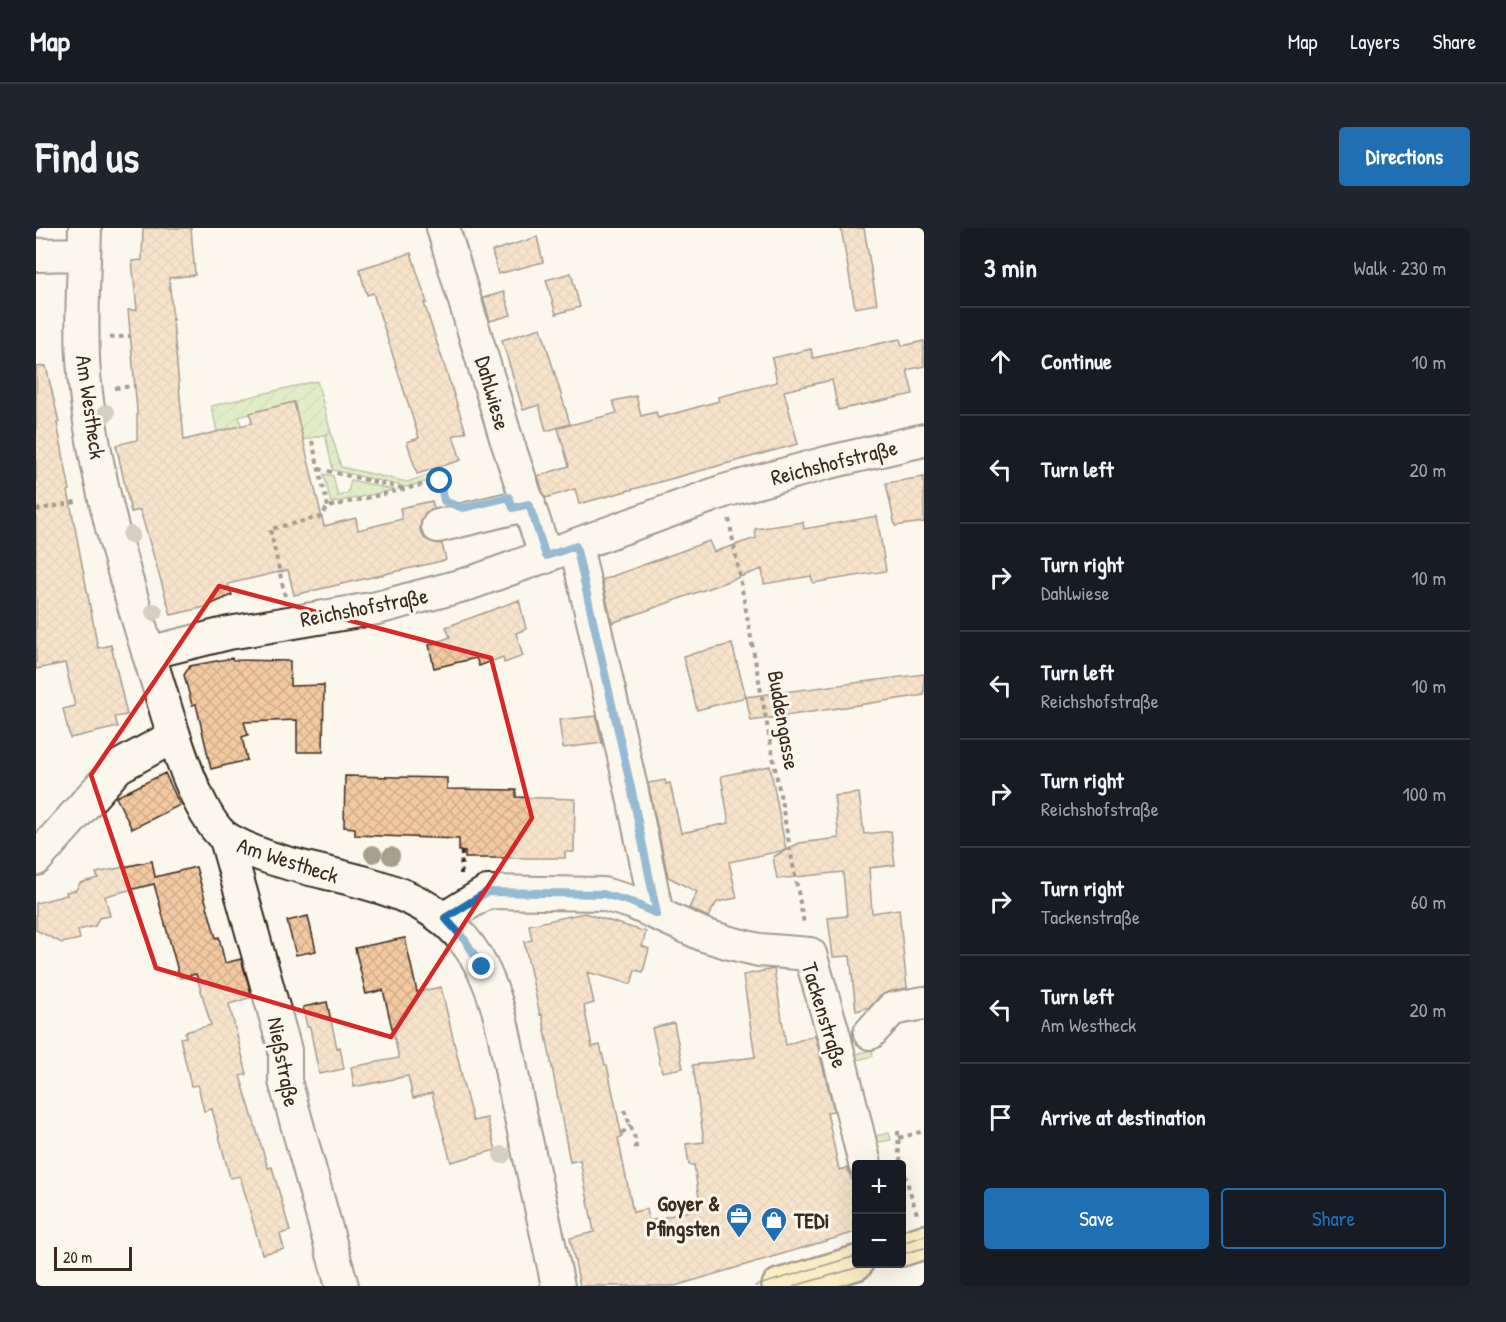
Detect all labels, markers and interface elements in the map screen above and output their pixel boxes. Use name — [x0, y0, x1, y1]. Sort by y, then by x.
text: Map — [30, 22, 70, 60]
text: Map — [1288, 27, 1317, 56]
text: Layers — [1350, 27, 1400, 56]
text: Share — [1433, 27, 1476, 56]
button: Directions — [1339, 127, 1470, 186]
text: Find us — [36, 128, 139, 185]
text: 3 min — [984, 250, 1037, 285]
text: Walk · 230 m — [1354, 254, 1446, 281]
icon: ahead — [984, 345, 1017, 378]
text: Continue — [1041, 346, 1112, 376]
text: 10 m — [1412, 348, 1446, 375]
street label: Am Westheck — [69, 353, 113, 461]
street label: Dahlwiese — [468, 353, 518, 434]
street label: Reichshofstraße — [768, 432, 901, 492]
icon: left — [984, 453, 1017, 486]
text: Turn left — [1041, 454, 1114, 484]
text: 20 m — [1409, 456, 1446, 483]
route start — [426, 467, 452, 493]
text: Turn right — [1041, 549, 1124, 579]
icon: right — [984, 561, 1017, 594]
text: 10 m — [1412, 564, 1446, 591]
text: Dahlwiese — [1041, 579, 1109, 606]
street label: Reichshofstraße — [298, 580, 431, 634]
text: Turn left — [1041, 657, 1114, 687]
street label: Buddengasse — [761, 668, 807, 772]
icon: left — [984, 669, 1017, 702]
text: 10 m — [1412, 672, 1446, 699]
text: Reichshofstraße — [1041, 687, 1159, 714]
text: Turn right — [1041, 765, 1124, 795]
icon: right — [984, 777, 1017, 810]
text: 100 m — [1403, 780, 1446, 807]
text: Reichshofstraße — [1041, 795, 1159, 822]
street label: Am Westheck — [234, 830, 342, 890]
text: Turn right — [1041, 873, 1124, 903]
icon: right — [984, 885, 1017, 918]
text: 60 m — [1411, 888, 1446, 915]
text: Tackenstraße — [1041, 903, 1140, 930]
route end — [468, 953, 494, 979]
street label: Tackenstraße — [795, 959, 855, 1072]
text: Turn left — [1041, 981, 1114, 1011]
icon: left — [984, 993, 1017, 1026]
text: 20 m — [1409, 996, 1446, 1023]
text: Am Westheck — [1041, 1011, 1136, 1038]
street label: Nießstraße — [261, 1015, 307, 1110]
icon: arrive — [984, 1101, 1017, 1134]
text: Arrive at destination — [1041, 1102, 1206, 1132]
map controls — [852, 1160, 906, 1268]
button: + — [852, 1160, 906, 1214]
place label: Goyer & Pfingsten — [646, 1188, 720, 1244]
button: Save — [984, 1188, 1209, 1249]
button: Share — [1221, 1188, 1446, 1249]
office icon: Goyer & Pfingsten — [724, 1201, 754, 1239]
shop icon: TEDi — [759, 1205, 789, 1243]
place label: TEDi — [793, 1205, 829, 1235]
button: − — [852, 1214, 906, 1268]
scale bar — [54, 1244, 132, 1272]
text: 20 m — [63, 1246, 92, 1268]

